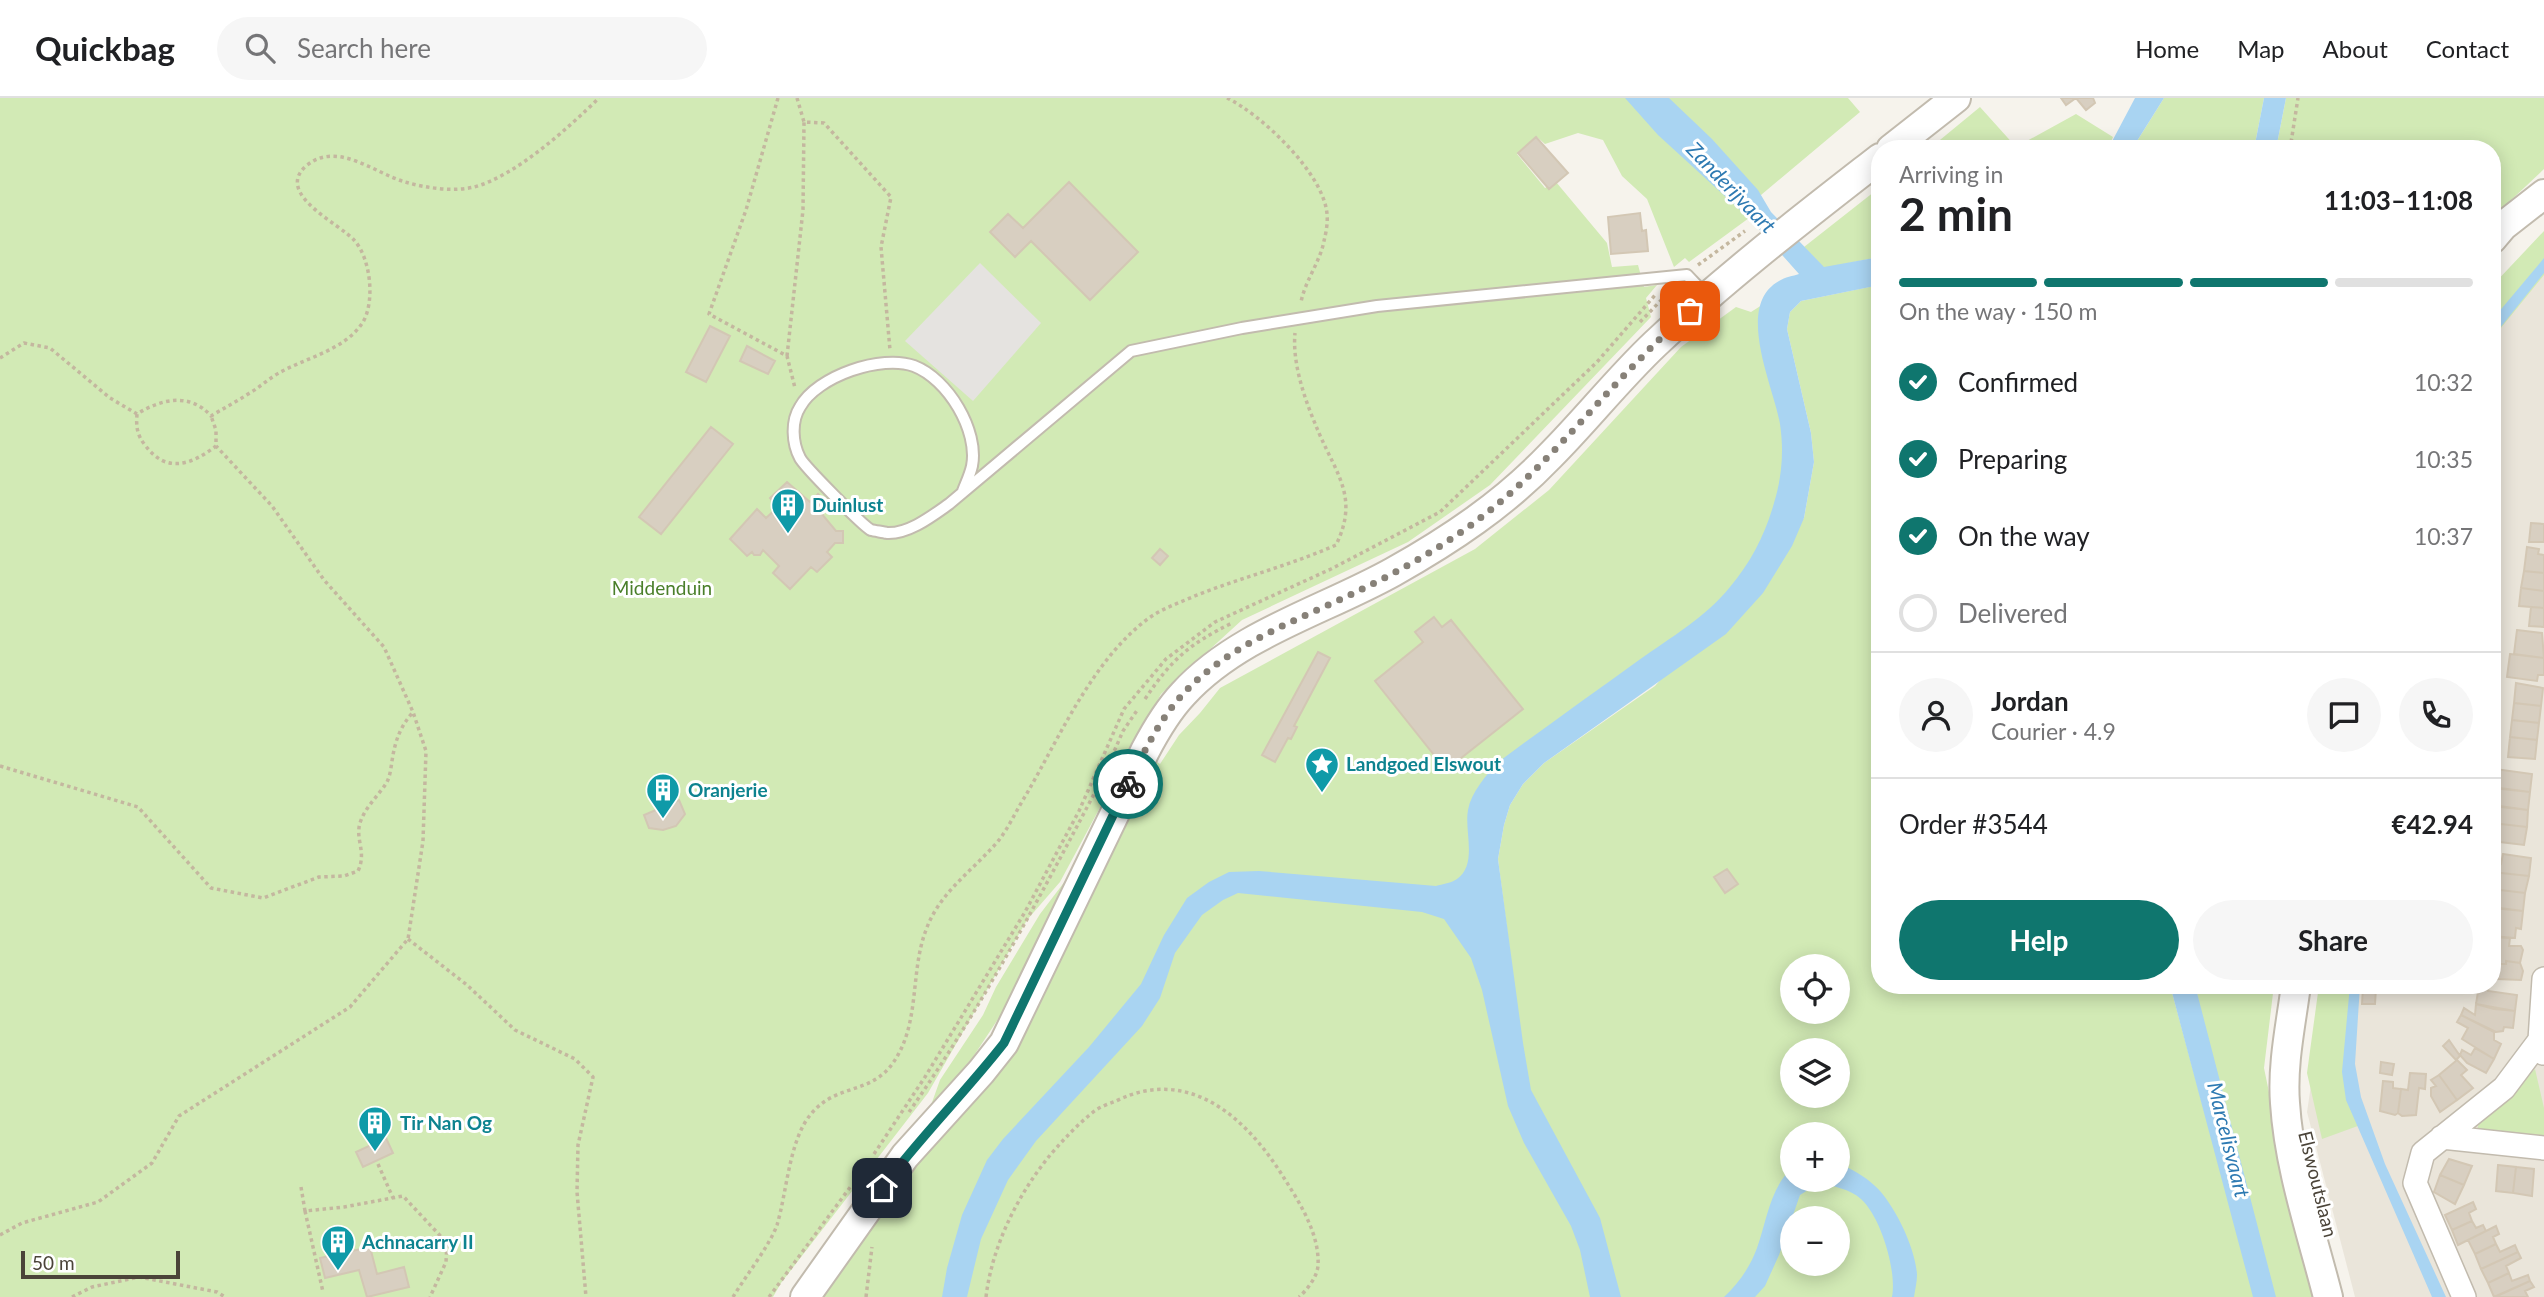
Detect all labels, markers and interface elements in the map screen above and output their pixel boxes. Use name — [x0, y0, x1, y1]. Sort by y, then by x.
search box — [217, 17, 707, 80]
text: Quickbag — [35, 28, 175, 68]
icon: search — [241, 29, 279, 67]
text: Search here — [297, 32, 431, 64]
text: Home — [2135, 34, 2199, 63]
text: Map — [2237, 34, 2285, 63]
text: About — [2323, 34, 2388, 63]
text: Contact — [2426, 34, 2509, 63]
water label: Zanderijvaart — [1682, 135, 1782, 238]
text: Arriving in — [1899, 160, 2003, 188]
text: 11:03–11:08 — [2324, 184, 2473, 216]
text: 2 min — [1899, 186, 2013, 241]
pin — [1660, 281, 1720, 341]
icon: bag — [1671, 292, 1709, 330]
text: On the way · 150 m — [1899, 297, 2098, 325]
icon: check — [1899, 363, 1937, 401]
text: Confirmed — [1958, 366, 2078, 398]
text: 10:32 — [2414, 368, 2473, 396]
icon: check — [1899, 440, 1937, 478]
text: Preparing — [1958, 443, 2067, 475]
text: 10:35 — [2414, 445, 2473, 473]
building icon: Duinlust — [769, 486, 807, 535]
place label: Duinlust — [812, 493, 883, 516]
icon: check — [1899, 517, 1937, 555]
text: On the way — [1958, 520, 2090, 552]
text: 10:37 — [2414, 522, 2473, 550]
park label: Middenduin — [612, 576, 712, 599]
text: Delivered — [1958, 597, 2068, 629]
button: person — [1899, 678, 1973, 752]
button: chat — [2307, 678, 2381, 752]
button: phone — [2399, 678, 2473, 752]
text: Jordan — [1991, 685, 2069, 717]
text: Courier · 4.9 — [1991, 717, 2116, 745]
place icon: Landgoed Elswout — [1303, 745, 1341, 794]
courier — [1093, 749, 1163, 819]
place label: Landgoed Elswout — [1346, 752, 1501, 775]
icon: bike — [1109, 765, 1147, 803]
building icon: Oranjerie — [644, 771, 682, 820]
place label: Oranjerie — [688, 778, 768, 801]
text: Order #3544 — [1899, 808, 2048, 840]
text: €42.94 — [2391, 808, 2473, 840]
button: Help — [1899, 900, 2179, 980]
button: Share — [2193, 900, 2473, 980]
map controls — [1780, 954, 1850, 1276]
button: locate — [1780, 954, 1850, 1024]
button: layers — [1780, 1038, 1850, 1108]
water label: Marcelisvaart — [2203, 1079, 2256, 1201]
building icon: Tir Nan Og — [356, 1104, 394, 1153]
place label: Tir Nan Og — [400, 1111, 492, 1134]
button: + — [1780, 1122, 1850, 1192]
street label: Elswoutslaan — [2294, 1128, 2343, 1239]
pin — [852, 1158, 912, 1218]
icon: home — [863, 1169, 901, 1207]
button: − — [1780, 1206, 1850, 1276]
building icon: Achnacarry II — [319, 1223, 357, 1272]
place label: Achnacarry II — [361, 1230, 474, 1253]
scale bar — [21, 1248, 180, 1280]
text: 50 m — [32, 1251, 75, 1274]

